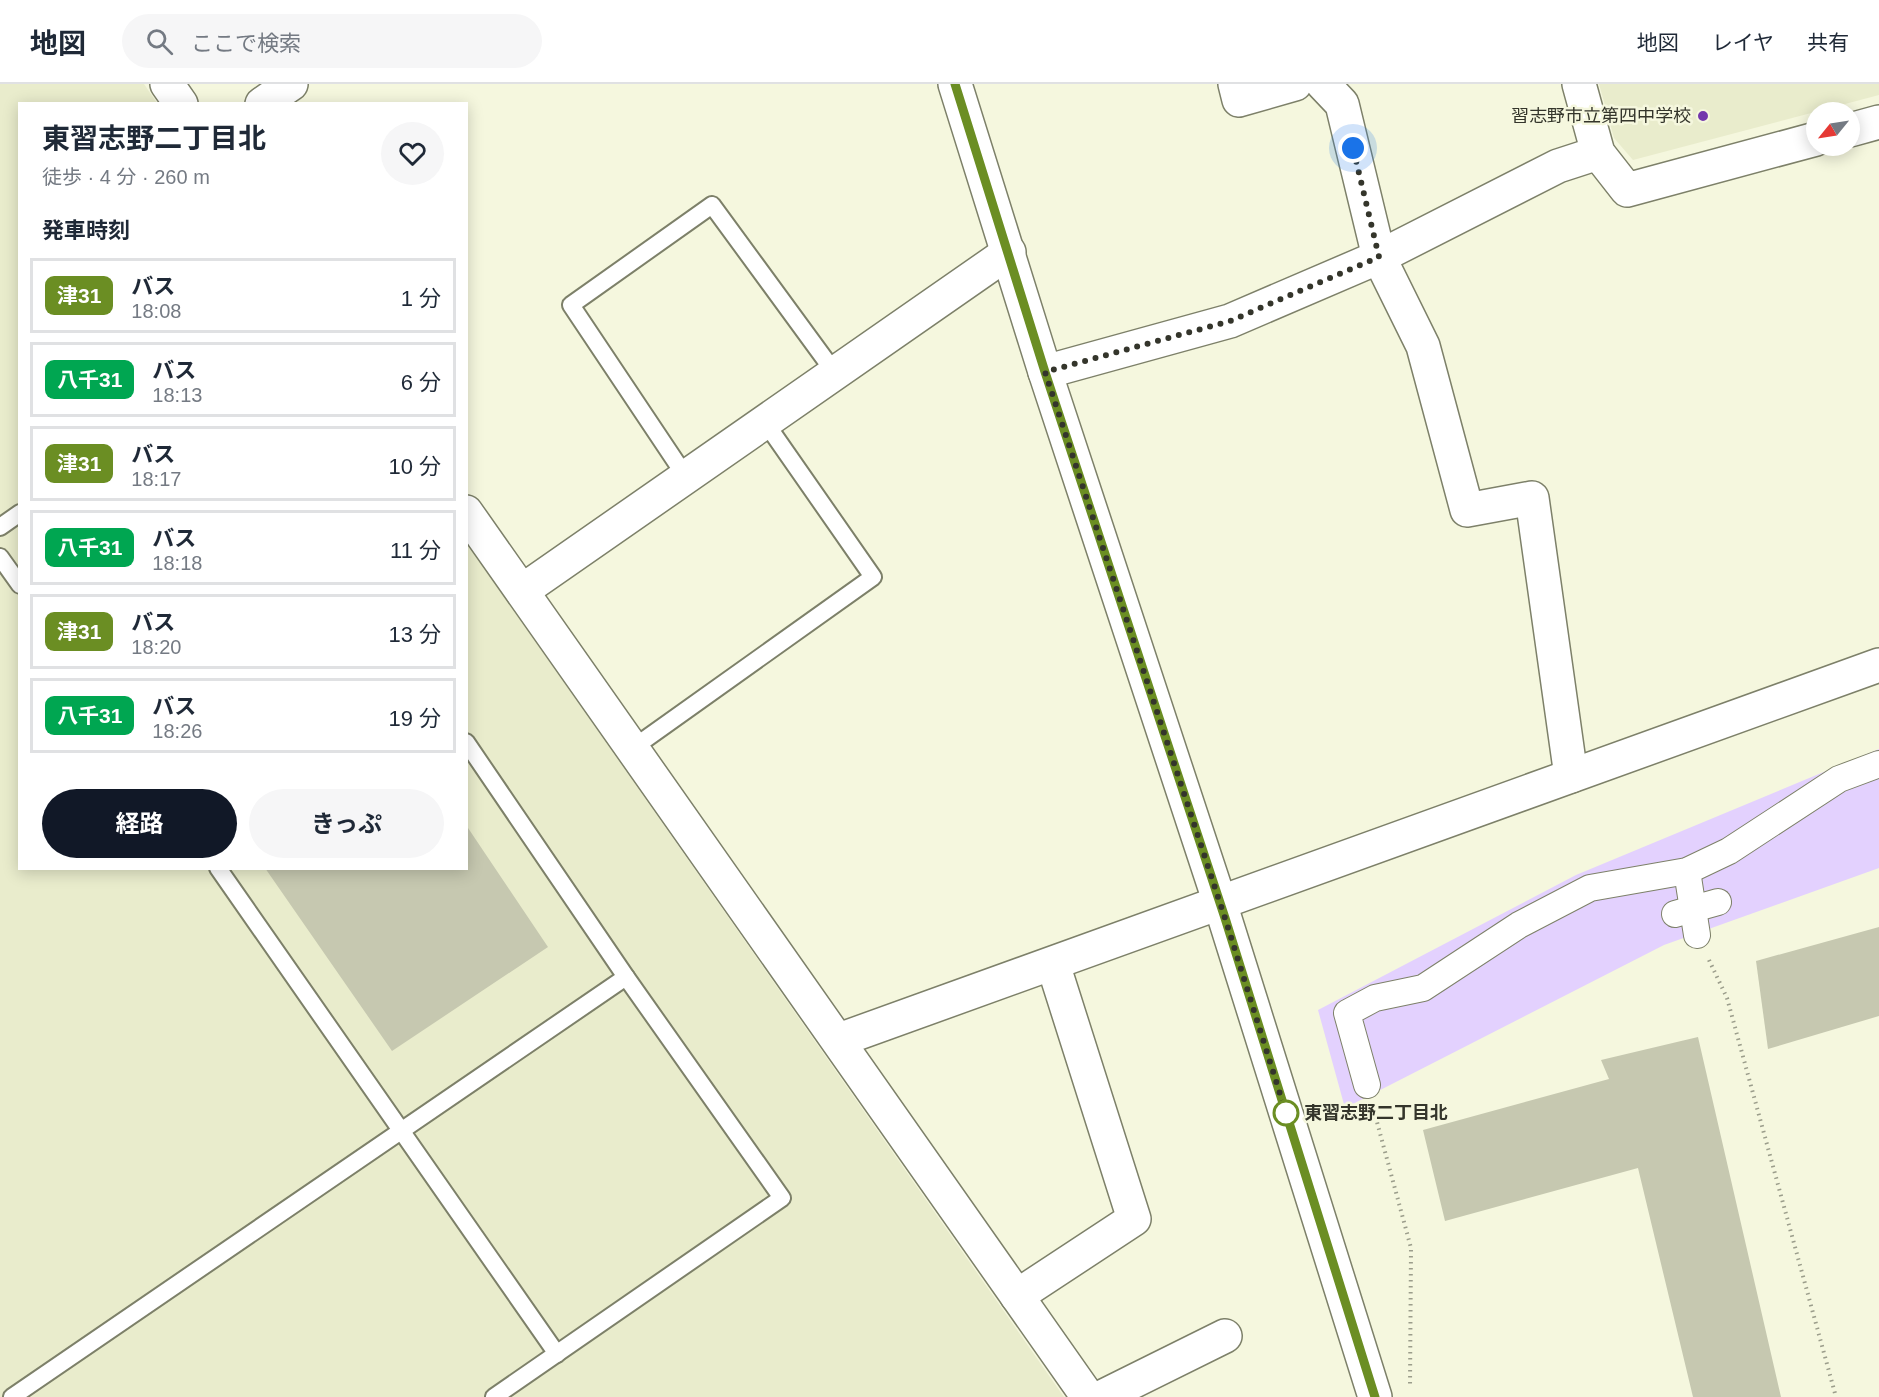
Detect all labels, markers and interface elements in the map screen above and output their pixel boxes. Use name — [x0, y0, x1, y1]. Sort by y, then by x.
search box — [122, 14, 542, 68]
icon: search — [143, 25, 176, 58]
text: 地図 — [30, 28, 86, 59]
text: ここで検索 — [191, 31, 301, 56]
text: 地図 — [1637, 31, 1679, 54]
text: レイヤ — [1712, 31, 1774, 54]
text: 共有 — [1807, 31, 1849, 54]
north arrow — [1806, 102, 1860, 156]
map controls — [1806, 102, 1860, 156]
place label: 習志野市立第四中学校 — [1511, 106, 1691, 126]
marker: 習志野市立第四中学校 — [1696, 109, 1710, 123]
button: heart — [381, 122, 444, 185]
text: 東習志野二丁目北 — [42, 123, 266, 154]
your location — [1338, 133, 1368, 163]
text: 徒歩 · 4 分 · 260 m — [42, 166, 210, 188]
text: 発車時刻 — [42, 218, 130, 243]
text: バス — [131, 274, 175, 299]
text: 津31 — [57, 284, 101, 307]
text: 1 分 — [401, 286, 441, 311]
text: 18:08 — [131, 300, 181, 322]
text: バス — [152, 358, 196, 383]
text: 八千31 — [57, 368, 122, 391]
text: 6 分 — [401, 370, 441, 395]
text: 18:13 — [152, 384, 202, 406]
text: バス — [131, 442, 175, 467]
text: 津31 — [57, 452, 101, 475]
text: 10 分 — [388, 454, 441, 479]
text: 18:17 — [131, 468, 181, 490]
text: バス — [152, 526, 196, 551]
text: 八千31 — [57, 536, 122, 559]
text: 11 分 — [390, 538, 441, 563]
text: 18:18 — [152, 552, 202, 574]
text: バス — [131, 610, 175, 635]
text: 津31 — [57, 620, 101, 643]
text: 13 分 — [388, 622, 441, 647]
text: 18:20 — [131, 636, 181, 658]
text: バス — [152, 694, 196, 719]
text: 八千31 — [57, 704, 122, 727]
text: 19 分 — [388, 706, 441, 731]
text: 18:26 — [152, 720, 202, 742]
button: 経路 — [42, 789, 237, 858]
button: きっぷ — [249, 789, 444, 858]
marker: 東習志野二丁目北 — [1273, 1100, 1299, 1126]
place label: 東習志野二丁目北 — [1304, 1103, 1448, 1123]

